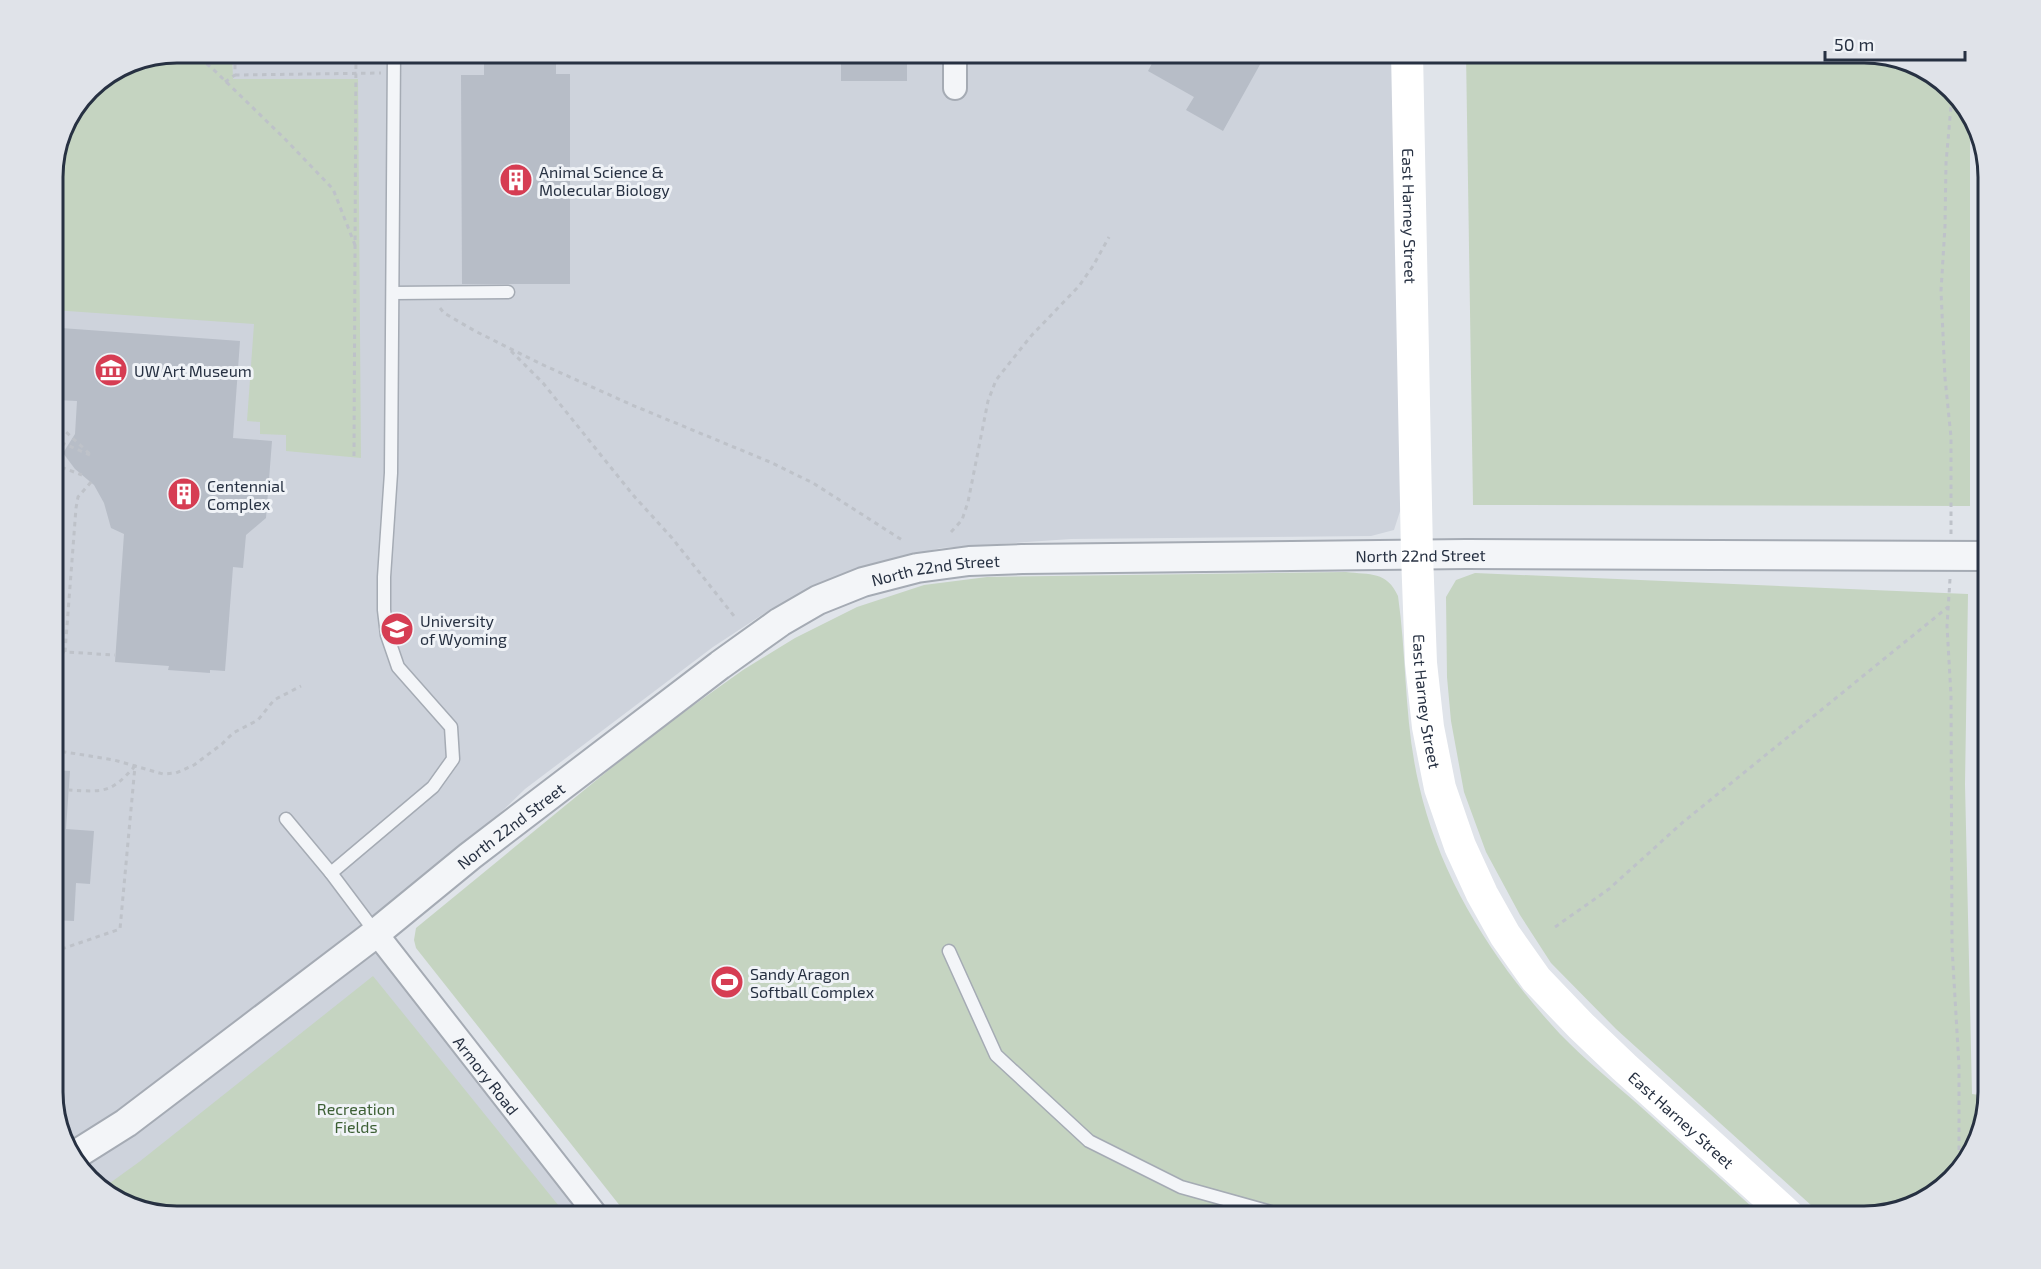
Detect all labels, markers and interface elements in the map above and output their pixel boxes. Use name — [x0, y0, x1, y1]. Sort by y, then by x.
scale bar — [1825, 24, 1964, 62]
text: 50 m — [1834, 33, 1874, 55]
street label: East Harney Street — [1399, 148, 1421, 284]
building icon: Animal Science & Molecular Biology — [498, 162, 534, 198]
place label: Animal Science & Molecular Biology — [539, 162, 670, 199]
museum icon: UW Art Museum — [93, 352, 129, 388]
place label: UW Art Museum — [134, 361, 252, 380]
building icon: Centennial Complex — [166, 476, 202, 512]
place label: Centennial Complex — [207, 476, 285, 513]
street label: North 22nd Street — [1355, 544, 1486, 565]
street label: North 22nd Street — [869, 550, 1000, 589]
school or university icon: University of Wyoming — [379, 611, 415, 647]
place label: University of Wyoming — [420, 611, 507, 648]
street label: East Harney Street — [1410, 634, 1445, 770]
street label: North 22nd Street — [453, 778, 568, 873]
sports icon: Sandy Aragon Softball Complex — [709, 964, 745, 1000]
place label: Sandy Aragon Softball Complex — [750, 964, 875, 1001]
street label: Armory Road — [450, 1032, 523, 1118]
street label: East Harney Street — [1625, 1067, 1738, 1172]
park label: Recreation Fields — [317, 1099, 395, 1136]

